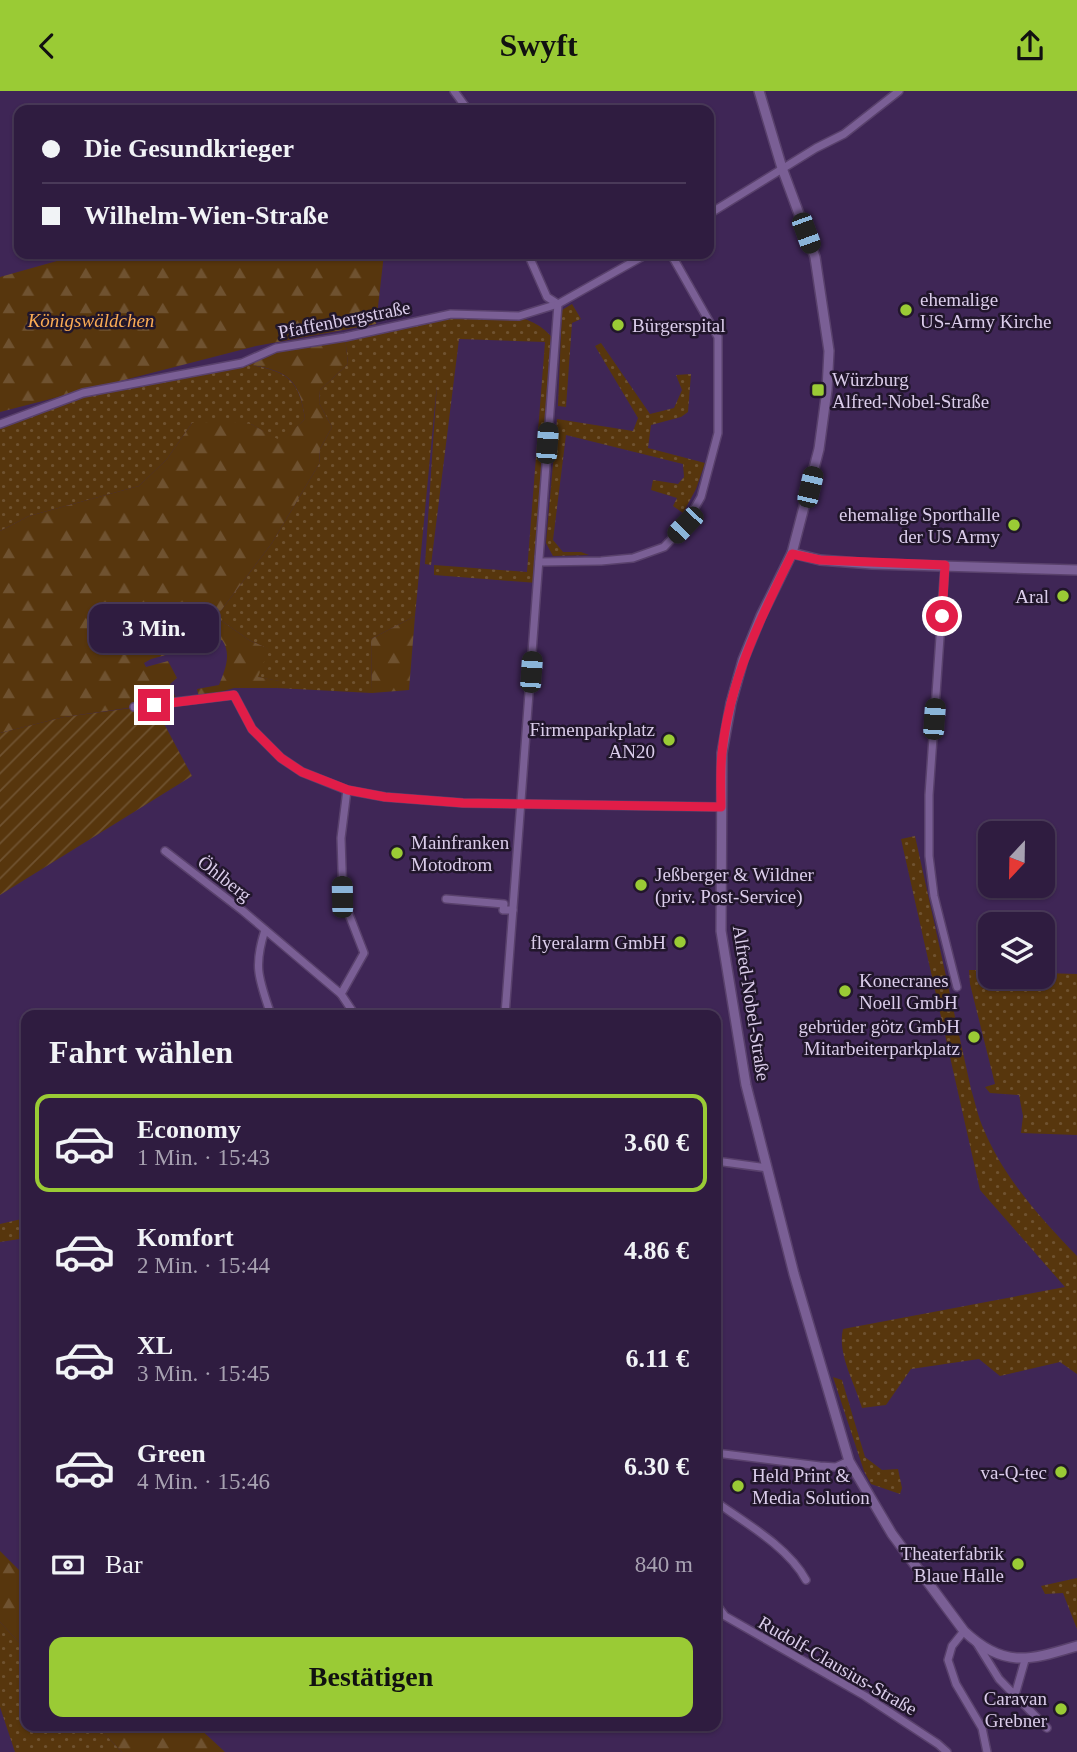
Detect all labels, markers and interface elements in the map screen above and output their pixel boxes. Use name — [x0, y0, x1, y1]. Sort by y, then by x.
icon: back — [28, 27, 66, 65]
text: Swyft — [499, 27, 578, 63]
icon: share — [1011, 27, 1049, 65]
text: Die Gesundkrieger — [84, 134, 294, 163]
text: Wilhelm-Wien-Straße — [84, 201, 329, 230]
car — [789, 210, 824, 256]
place label: ehemalige US-Army Kirche — [920, 289, 1051, 332]
street label: Pfaffenbergstraße — [276, 296, 412, 343]
marker: ehemalige US-Army Kirche — [898, 302, 914, 318]
park label: Königswäldchen — [27, 310, 154, 331]
place label: Bürgerspital — [632, 315, 726, 336]
marker: Bürgerspital — [610, 317, 626, 333]
place label: Würzburg Alfred-Nobel-Straße — [832, 369, 989, 412]
marker: Würzburg Alfred-Nobel-Straße — [810, 382, 826, 398]
car — [536, 421, 559, 465]
car — [796, 464, 825, 510]
car — [663, 503, 708, 547]
place label: ehemalige Sporthalle der US Army — [839, 504, 1000, 547]
marker: ehemalige Sporthalle der US Army — [1006, 517, 1022, 533]
place label: Aral — [1015, 586, 1049, 607]
marker: Aral — [1055, 588, 1071, 604]
route start — [926, 600, 958, 632]
callout: 3 Min. — [89, 603, 219, 653]
text: 3 Min. — [122, 616, 186, 641]
car — [520, 650, 543, 694]
route end — [138, 689, 170, 721]
car — [923, 697, 946, 741]
place label: Firmenparkplatz AN20 — [529, 719, 655, 762]
marker: Firmenparkplatz AN20 — [661, 732, 677, 748]
north arrow — [978, 821, 1055, 898]
map controls — [978, 821, 1055, 989]
place label: Mainfranken Motodrom — [411, 832, 510, 875]
marker: Mainfranken Motodrom — [389, 845, 405, 861]
street label: Öhlberg — [194, 851, 256, 906]
place label: Jeßberger & Wildner (priv. Post-Service) — [655, 864, 815, 908]
car — [332, 876, 353, 918]
marker: Jeßberger & Wildner (priv. Post-Service) — [633, 877, 649, 893]
button: layers — [978, 912, 1055, 989]
street label: Alfred-Nobel-Straße — [729, 924, 774, 1082]
place label: flyeralarm GmbH — [530, 932, 666, 953]
marker: flyeralarm GmbH — [672, 934, 688, 950]
place label: Konecranes Noell GmbH — [859, 970, 958, 1013]
marker: Konecranes Noell GmbH — [837, 983, 853, 999]
place label: gebrüder götz GmbH Mitarbeiterparkplatz — [799, 1016, 960, 1059]
marker: gebrüder götz GmbH Mitarbeiterparkplatz — [966, 1029, 982, 1045]
text: Fahrt wählen — [49, 1034, 233, 1070]
icon: car — [53, 1112, 116, 1175]
text: Economy — [137, 1115, 241, 1144]
text: 3.60 € — [624, 1128, 689, 1157]
text: 1 Min. · 15:43 — [137, 1145, 270, 1170]
icon: car — [53, 1220, 116, 1283]
text: Komfort — [137, 1223, 234, 1252]
text: 4.86 € — [624, 1236, 689, 1265]
text: 2 Min. · 15:44 — [137, 1253, 270, 1278]
icon: car — [53, 1328, 116, 1391]
text: XL — [137, 1331, 173, 1360]
text: 6.11 € — [625, 1344, 689, 1373]
text: 3 Min. · 15:45 — [137, 1361, 270, 1386]
icon: car — [53, 1436, 116, 1499]
text: Green — [137, 1439, 206, 1468]
text: 6.30 € — [624, 1452, 689, 1481]
place label: va-Q-tec — [981, 1462, 1047, 1483]
marker: va-Q-tec — [1053, 1464, 1069, 1480]
place label: Held Print & Media Solution — [752, 1465, 870, 1508]
text: 4 Min. · 15:46 — [137, 1469, 270, 1494]
marker: Held Print & Media Solution — [730, 1478, 746, 1494]
place label: Theaterfabrik Blaue Halle — [901, 1543, 1004, 1586]
icon: cash — [49, 1546, 87, 1584]
text: Bar — [105, 1550, 143, 1579]
text: 840 m — [635, 1552, 693, 1577]
marker: Theaterfabrik Blaue Halle — [1010, 1556, 1026, 1572]
street label: Rudolf-Clausius-Straße — [755, 1611, 921, 1719]
button: Bestätigen — [49, 1637, 693, 1717]
place label: Caravan Grebner — [984, 1688, 1048, 1731]
marker: Caravan Grebner — [1053, 1701, 1069, 1717]

